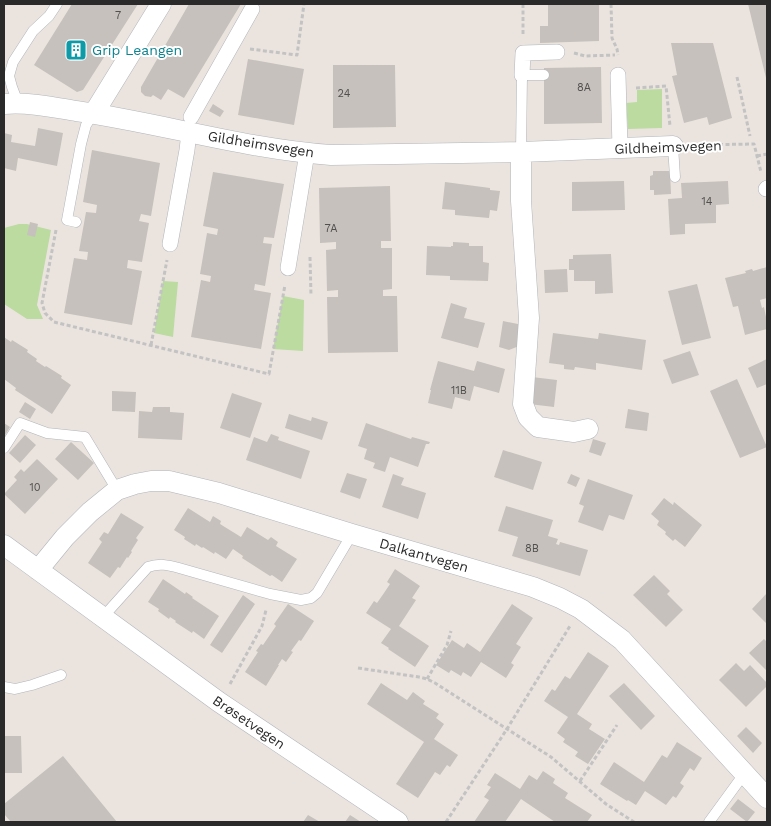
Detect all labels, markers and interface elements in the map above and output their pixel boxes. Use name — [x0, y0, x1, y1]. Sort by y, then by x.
house number: 7 — [115, 9, 121, 22]
building icon: Grip Leangen — [64, 38, 88, 62]
place label: Grip Leangen — [92, 42, 182, 58]
house number: 8A — [577, 81, 591, 94]
house number: 24 — [338, 87, 351, 100]
street label: Gildheimsvegen — [207, 128, 315, 160]
street label: Gildheimsvegen — [614, 137, 722, 157]
house number: 14 — [701, 195, 713, 208]
house number: 7A — [325, 222, 337, 235]
house number: 11B — [451, 384, 467, 397]
house number: 10 — [29, 481, 41, 494]
street label: Dalkantvegen — [378, 535, 470, 575]
house number: 8B — [525, 542, 539, 555]
street label: Brøsetvegen — [210, 692, 288, 752]

